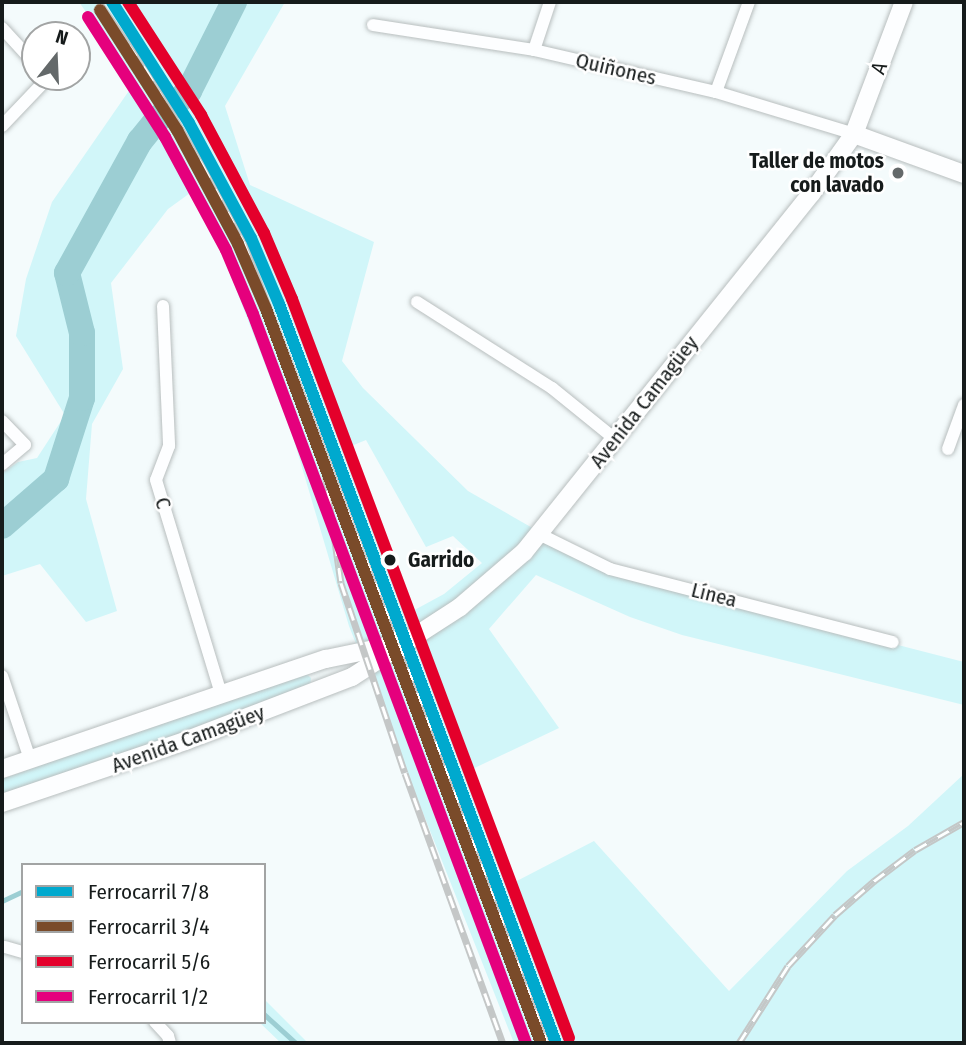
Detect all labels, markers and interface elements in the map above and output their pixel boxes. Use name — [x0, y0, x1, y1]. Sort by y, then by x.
north arrow — [21, 21, 91, 91]
text: N — [53, 25, 71, 50]
street label: Quiñones — [573, 48, 659, 90]
street label: A — [865, 58, 893, 78]
place label: Taller de motos con lavado — [749, 148, 884, 198]
marker: Taller de motos con lavado — [890, 165, 906, 181]
street label: Avenida Camagüey — [585, 331, 703, 473]
street label: C — [149, 494, 177, 512]
place label: Garrido — [408, 547, 474, 573]
marker: Garrido — [378, 548, 402, 572]
street label: Línea — [689, 577, 739, 613]
street label: Avenida Camagüey — [108, 700, 268, 778]
legend — [21, 863, 266, 1024]
text: Ferrocarril 7/8 — [88, 879, 209, 905]
text: Ferrocarril 3/4 — [88, 914, 209, 940]
text: Ferrocarril 5/6 — [88, 949, 210, 975]
text: Ferrocarril 1/2 — [88, 984, 208, 1010]

